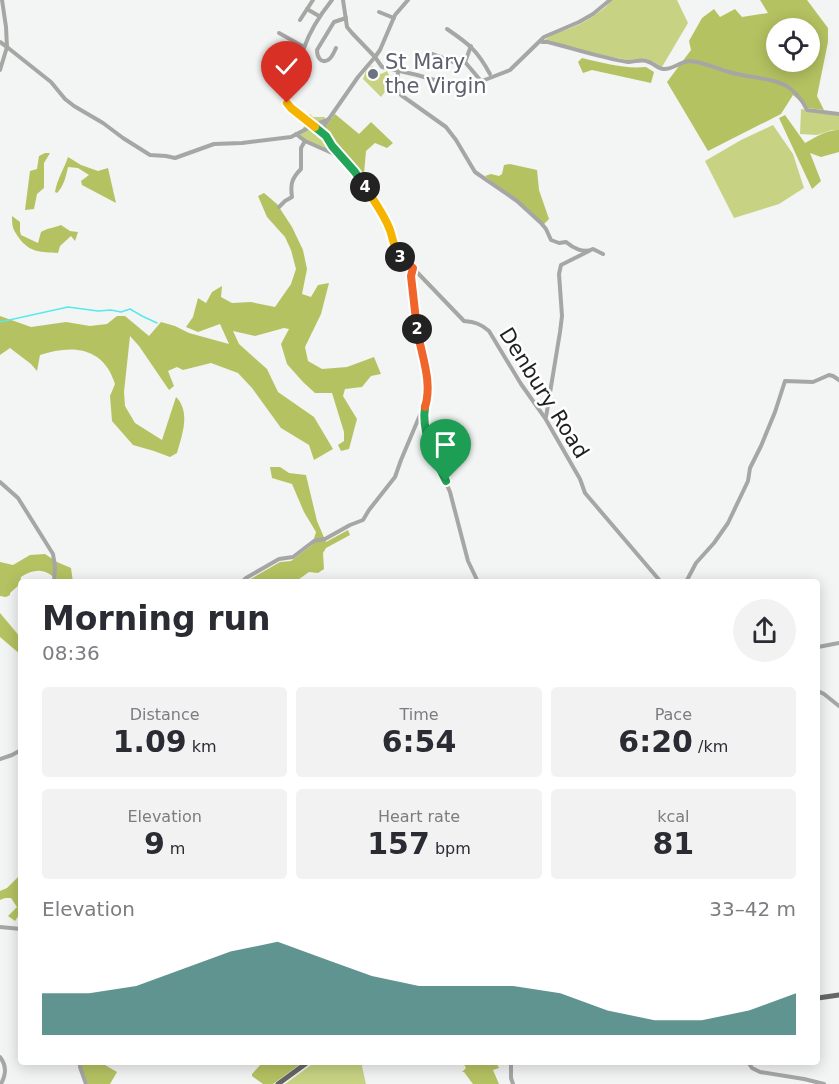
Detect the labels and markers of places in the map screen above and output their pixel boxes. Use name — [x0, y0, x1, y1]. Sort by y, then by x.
pin — [261, 41, 312, 103]
place label: St Mary the Virgin — [385, 50, 487, 98]
marker: St Mary the Virgin — [366, 67, 380, 81]
pin: 4 — [350, 172, 380, 202]
pin: 3 — [385, 242, 415, 272]
pin: 2 — [402, 314, 432, 344]
pin — [420, 419, 471, 481]

